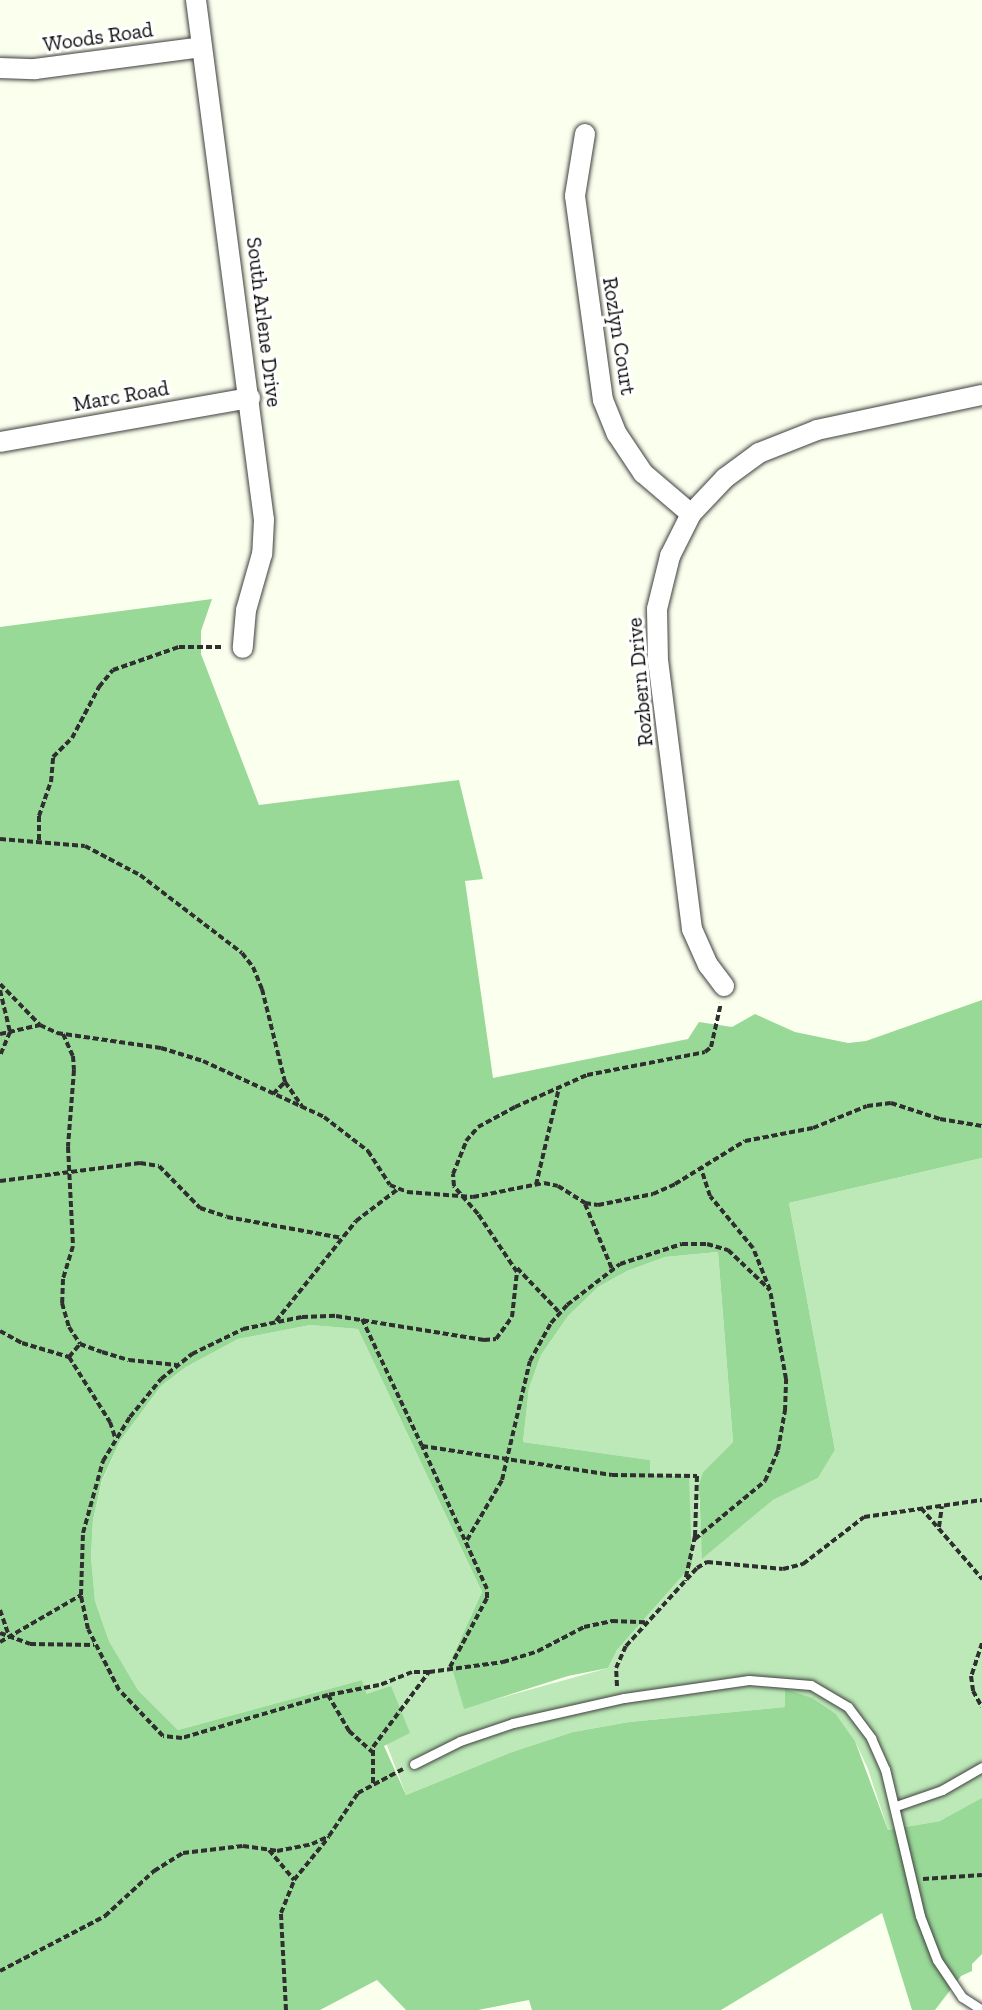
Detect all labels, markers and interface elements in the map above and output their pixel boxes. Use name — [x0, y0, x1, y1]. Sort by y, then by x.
street label: Woods Road — [41, 17, 155, 57]
street label: South Arlene Drive — [241, 235, 287, 409]
street label: Rozlyn Court — [597, 275, 641, 397]
street label: Marc Road — [71, 375, 171, 417]
street label: Rozbern Drive — [622, 616, 658, 748]

